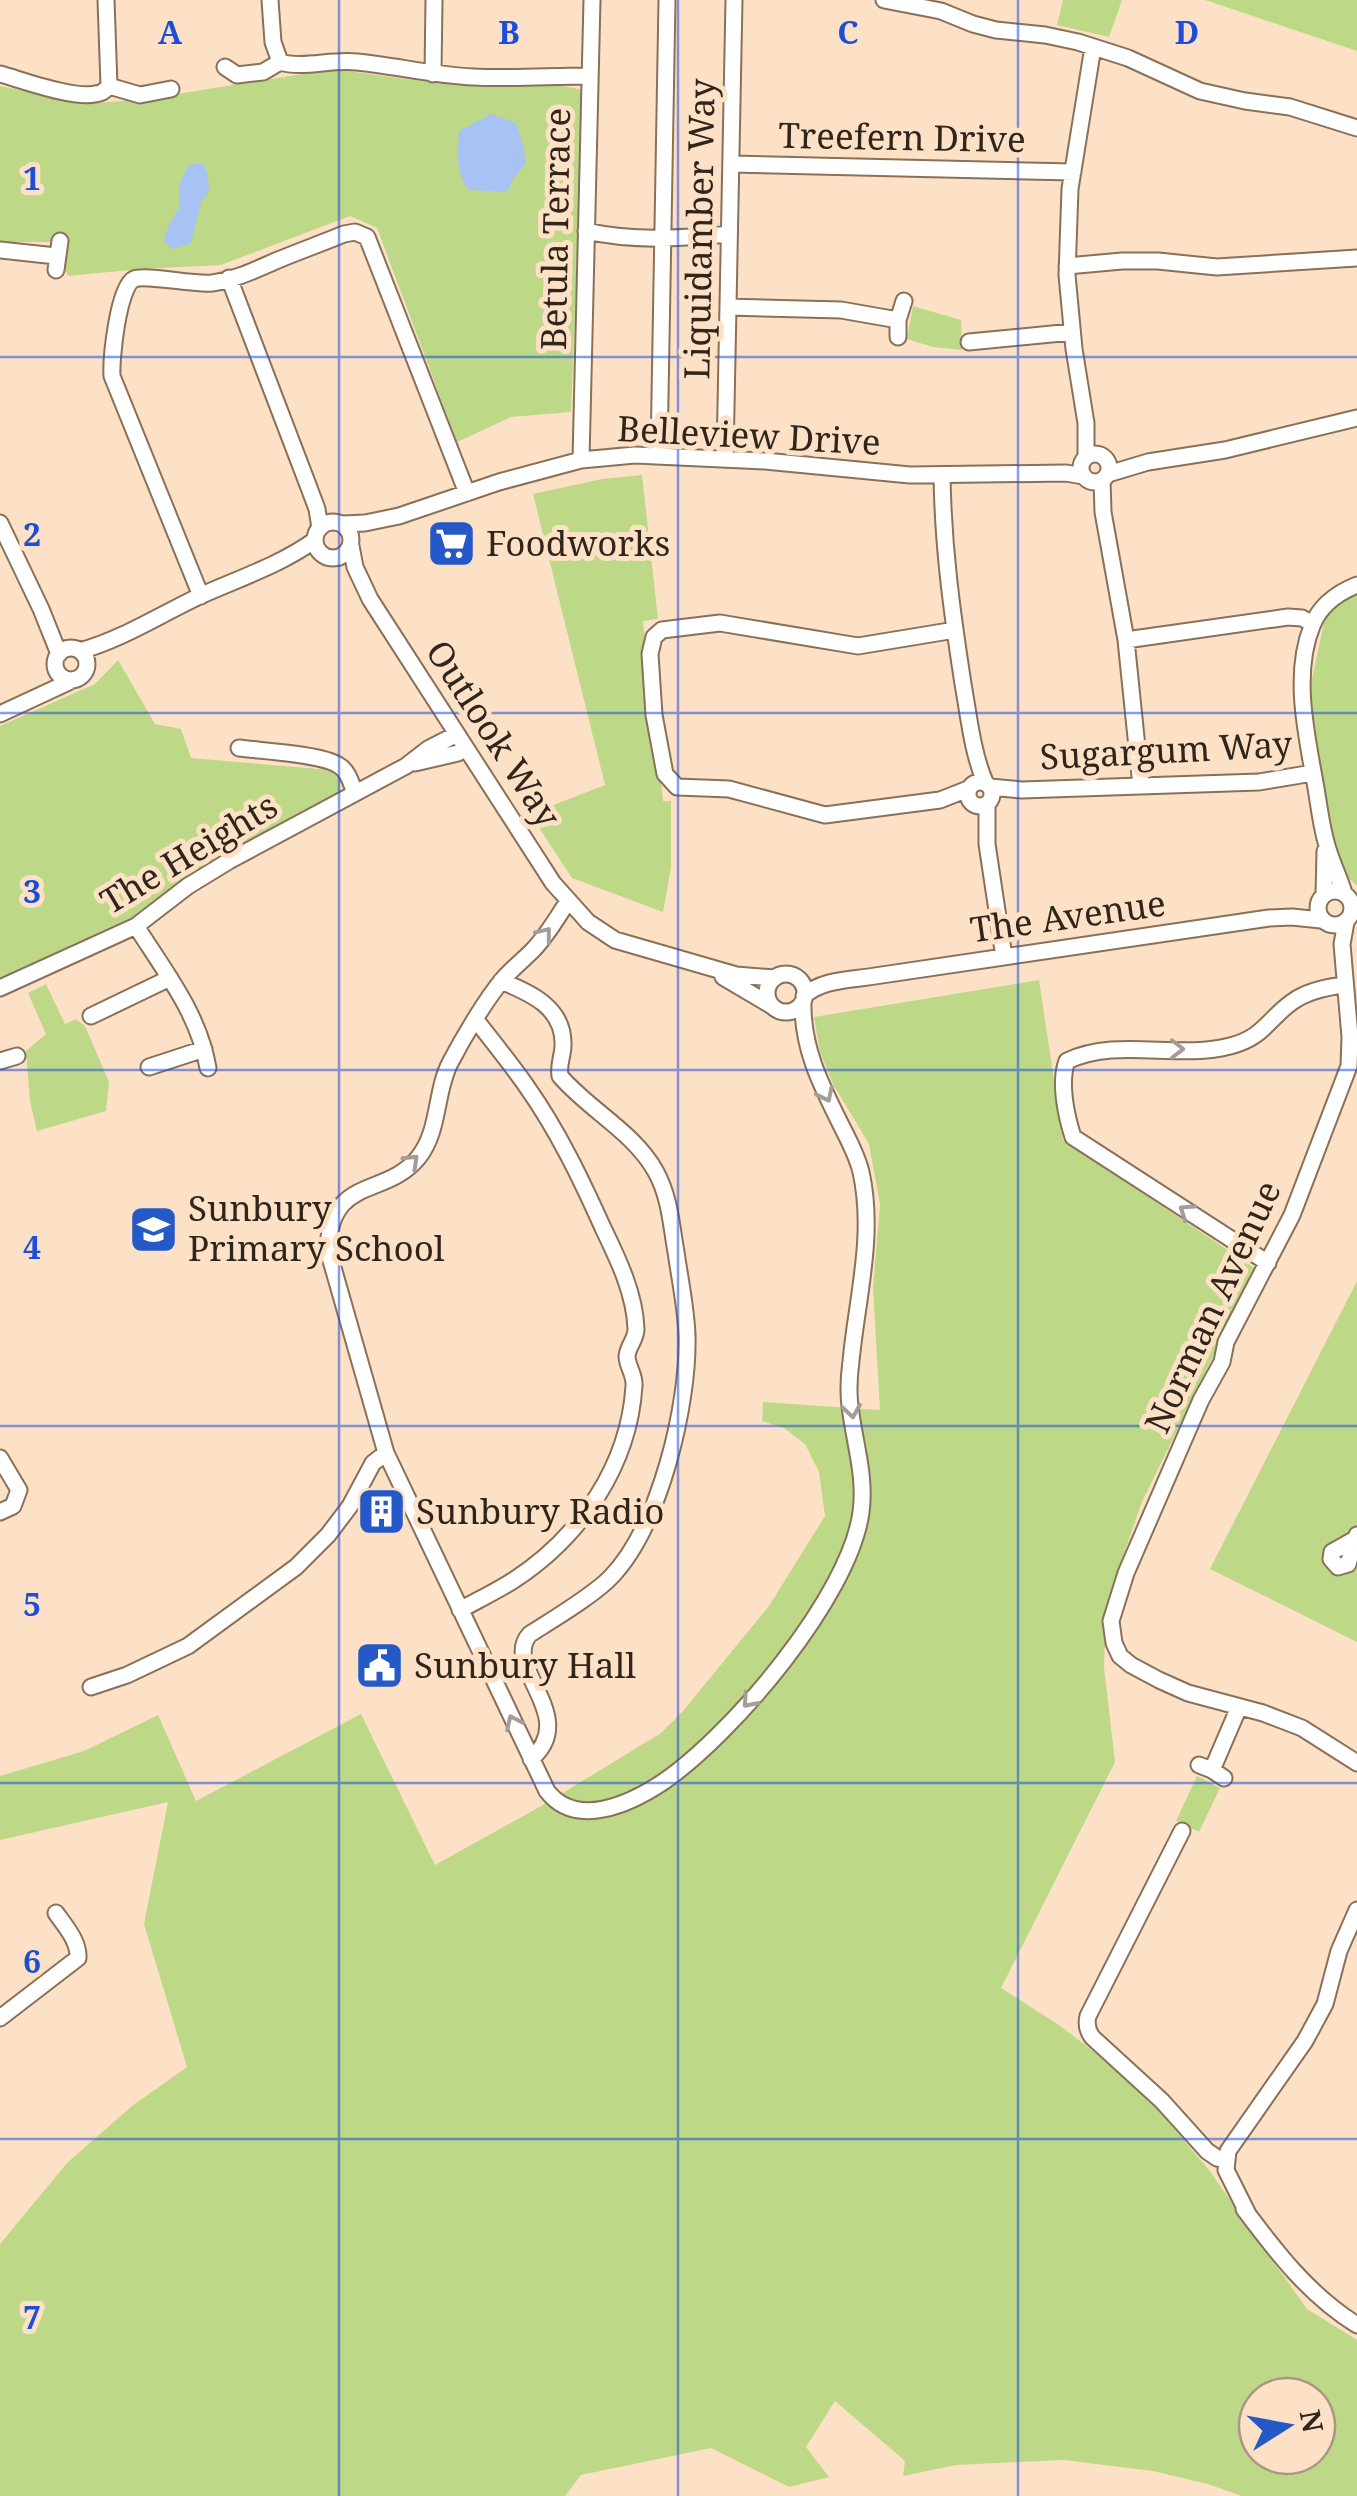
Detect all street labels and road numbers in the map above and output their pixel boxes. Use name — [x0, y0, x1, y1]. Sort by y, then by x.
street label: Liquidamber Way — [672, 78, 725, 380]
street label: Betula Terrace — [529, 107, 580, 350]
street label: Treefern Drive — [778, 111, 1026, 162]
street label: Belleview Drive — [616, 404, 882, 465]
street label: Outlook Way — [416, 631, 572, 836]
street label: Sugargum Way — [1039, 719, 1293, 780]
street label: The Heights — [91, 781, 285, 924]
street label: The Avenue — [967, 879, 1168, 952]
street label: Norman Avenue — [1133, 1173, 1291, 1440]

